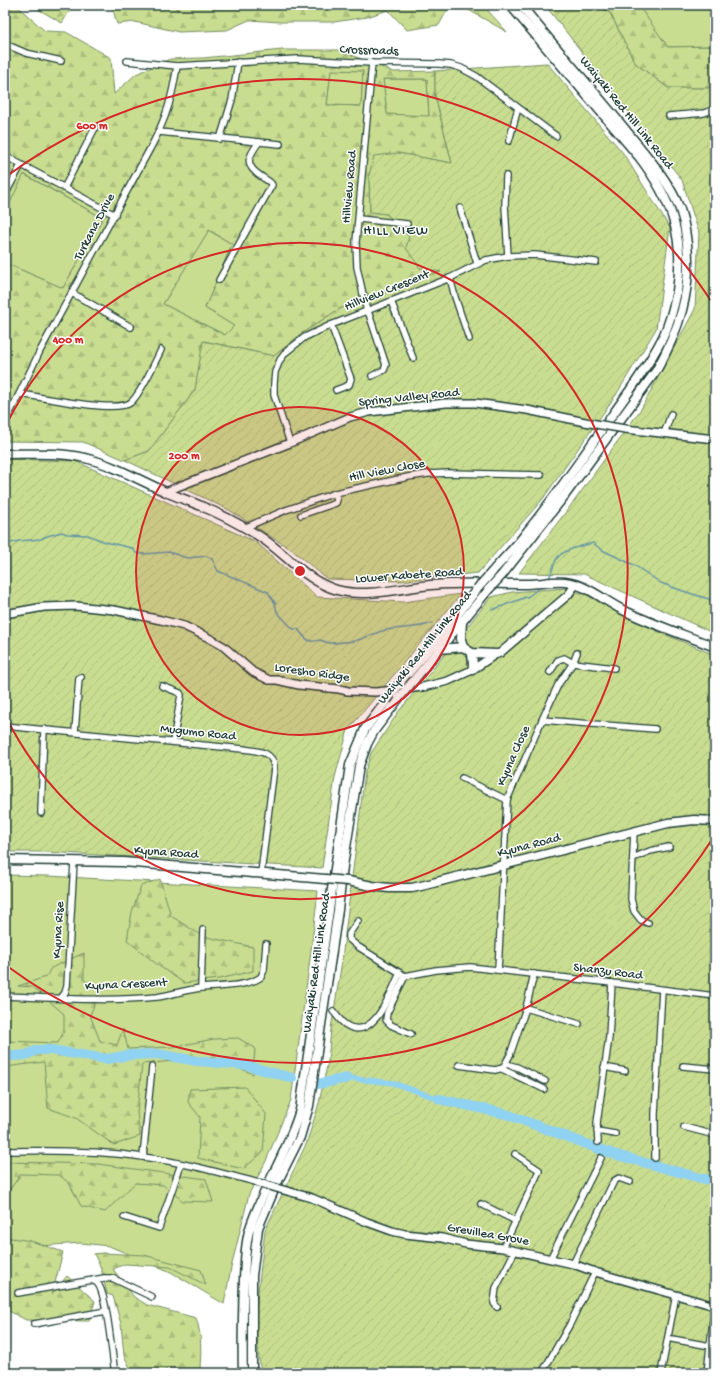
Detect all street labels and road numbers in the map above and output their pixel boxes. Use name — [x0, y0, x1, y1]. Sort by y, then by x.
street label: Crossroads — [339, 42, 400, 60]
street label: Waiyaki Red Hill Link Road — [576, 54, 677, 173]
street label: Hillview Road — [339, 149, 361, 224]
street label: Turkana Drive — [71, 191, 119, 264]
street label: Hillview Crescent — [342, 267, 433, 315]
street label: Spring Valley Road — [358, 385, 462, 411]
street label: Hill View Close — [348, 456, 427, 486]
street label: Lower Kabete Road — [355, 565, 464, 587]
street label: Waiyaki Red Hill Link Road — [375, 588, 476, 707]
street label: Loresho Ridge — [273, 660, 351, 686]
street label: Mugumo Road — [159, 722, 238, 745]
street label: Kyuna Close — [494, 723, 534, 788]
street label: Kyuna Road — [496, 830, 563, 862]
street label: Kyuna Road — [133, 843, 200, 863]
street label: Waiyaki Red Hill Link Road — [300, 891, 334, 1034]
street label: Kyuna Rise — [50, 901, 68, 959]
street label: Shanzu Road — [572, 960, 645, 984]
street label: Kyuna Crescent — [85, 975, 169, 995]
street label: Grevillea Grove — [446, 1220, 530, 1250]

